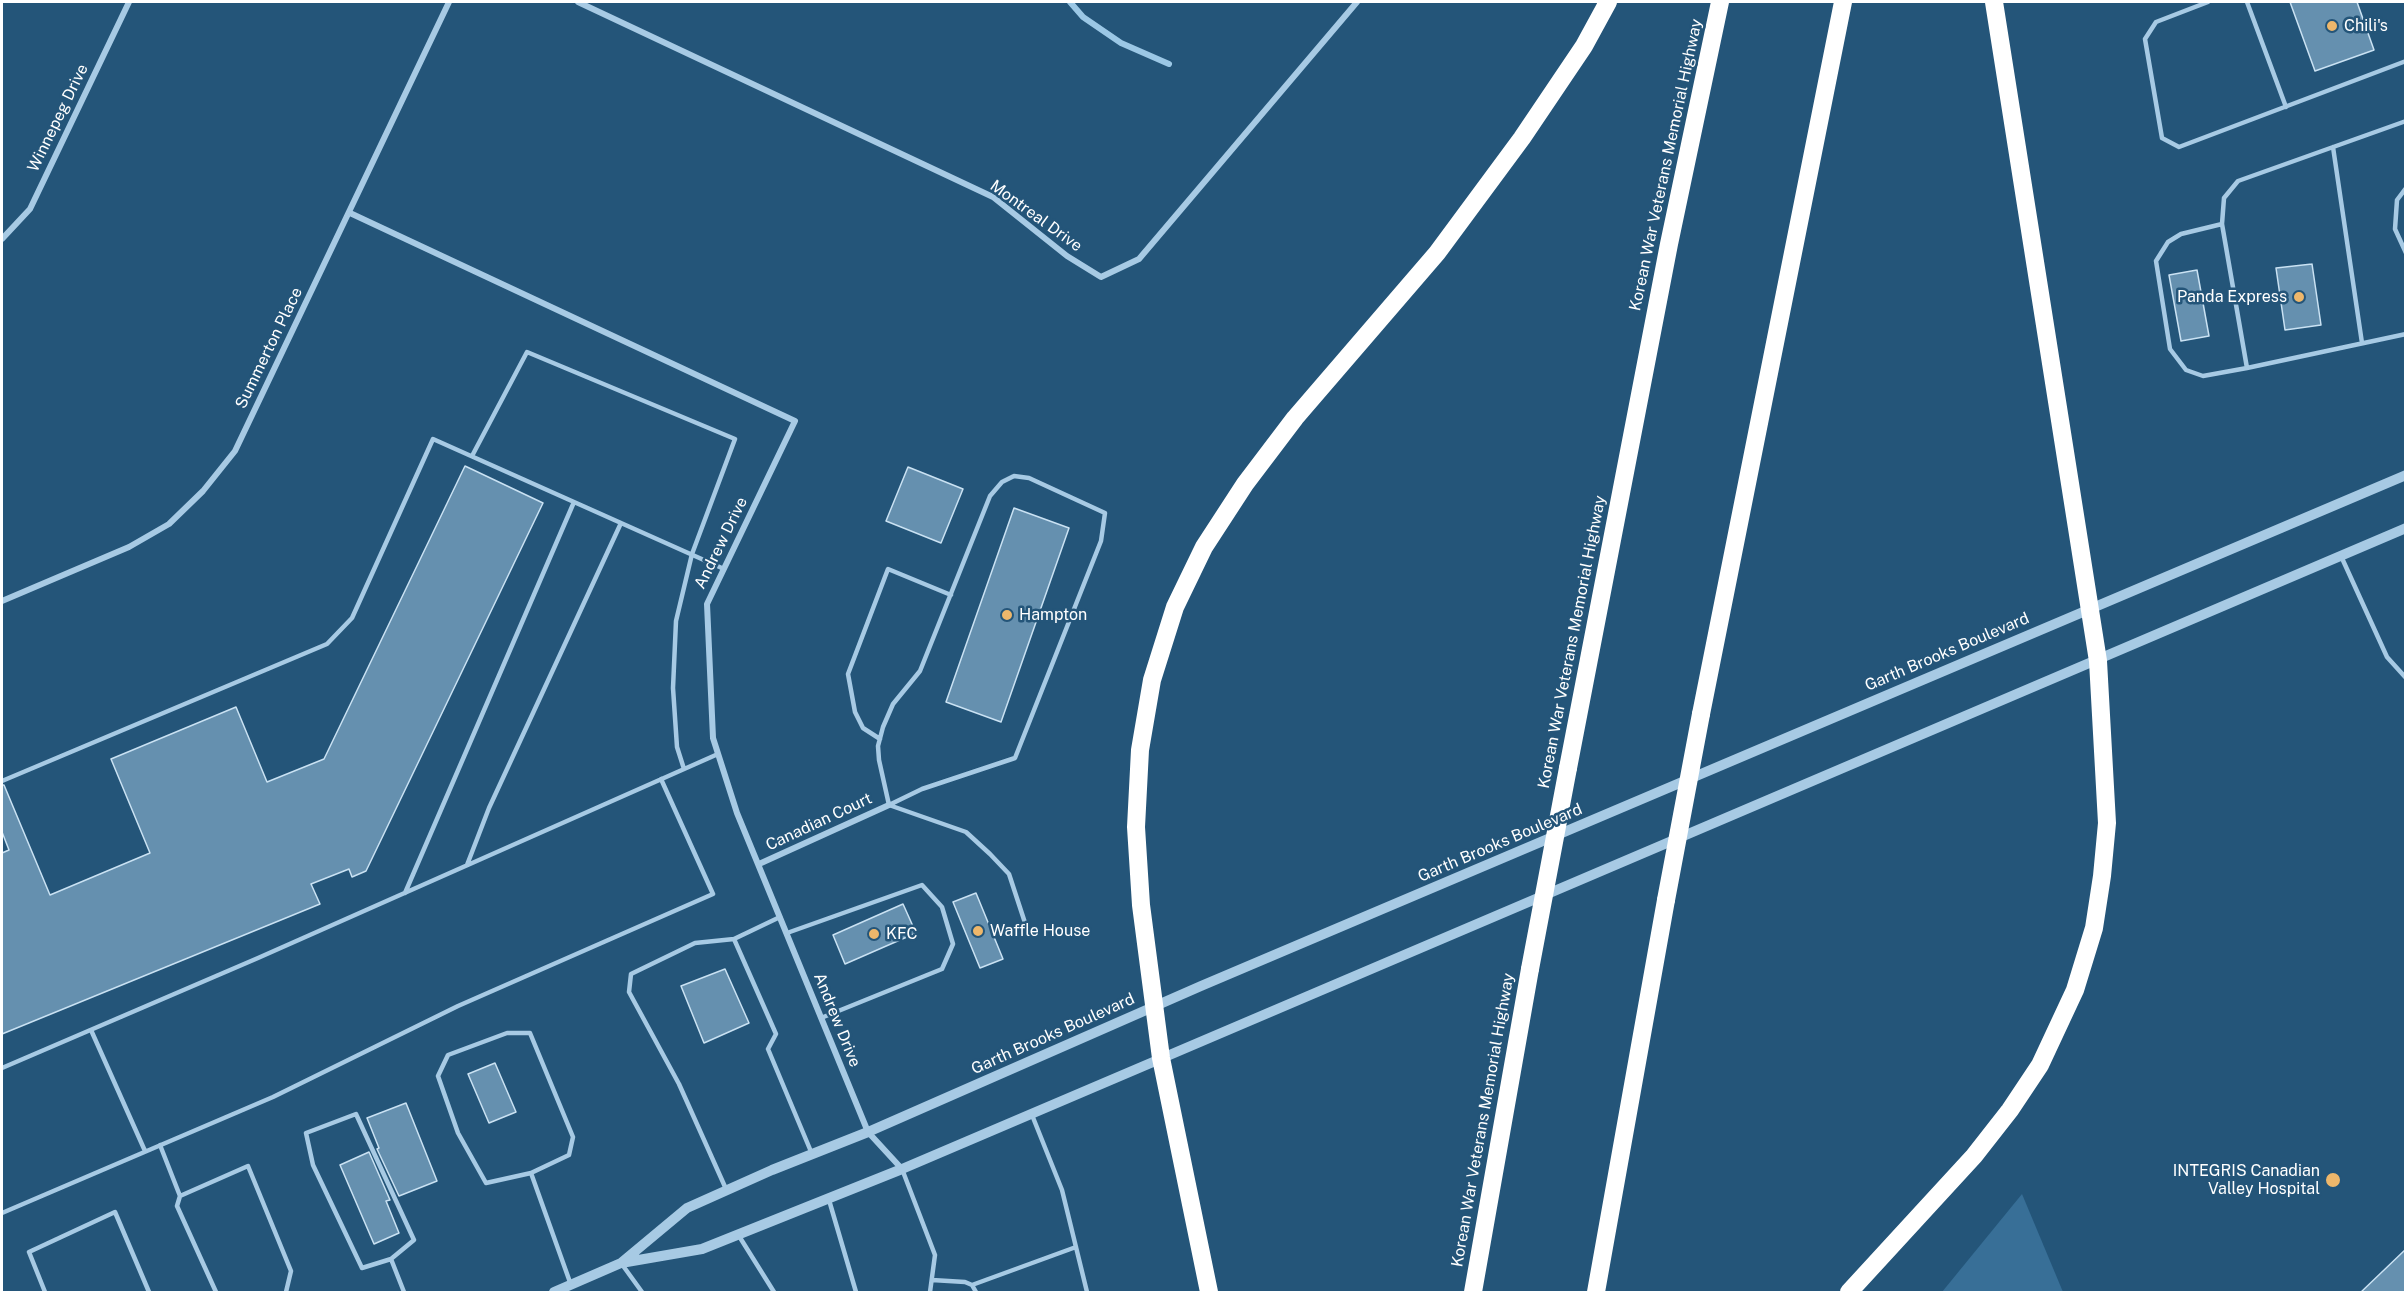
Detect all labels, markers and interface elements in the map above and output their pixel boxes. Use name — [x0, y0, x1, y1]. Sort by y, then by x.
place label: Chili's — [2344, 16, 2388, 36]
street label: Korean War Veterans Memorial Highway — [1626, 17, 1706, 313]
marker: Chili's — [2325, 19, 2339, 33]
street label: Winnepeg Drive — [24, 61, 92, 175]
street label: Montreal Drive — [986, 176, 1086, 256]
street label: Summerton Place — [231, 284, 307, 412]
place label: Panda Express — [2177, 287, 2287, 307]
marker: Panda Express — [2292, 290, 2306, 304]
street label: Andrew Drive — [690, 494, 752, 592]
street label: Korean War Veterans Memorial Highway — [1534, 494, 1610, 790]
place label: Hampton — [1019, 605, 1087, 625]
marker: Hampton — [1000, 608, 1014, 622]
street label: Garth Brooks Boulevard — [1862, 609, 2032, 695]
street label: Canadian Court — [763, 789, 875, 855]
street label: Garth Brooks Boulevard — [1415, 800, 1585, 886]
place label: Waffle House — [990, 921, 1090, 941]
place label: KFC — [886, 924, 917, 944]
marker: Waffle House — [971, 924, 985, 938]
marker: KFC — [867, 927, 881, 941]
street label: Andrew Drive — [809, 970, 865, 1070]
street label: Korean War Veterans Memorial Highway — [1448, 971, 1518, 1269]
street label: Garth Brooks Boulevard — [968, 989, 1138, 1079]
place label: INTEGRIS Canadian Valley Hospital — [2173, 1161, 2320, 1199]
marker: INTEGRIS Canadian Valley Hospital — [2324, 1171, 2342, 1189]

